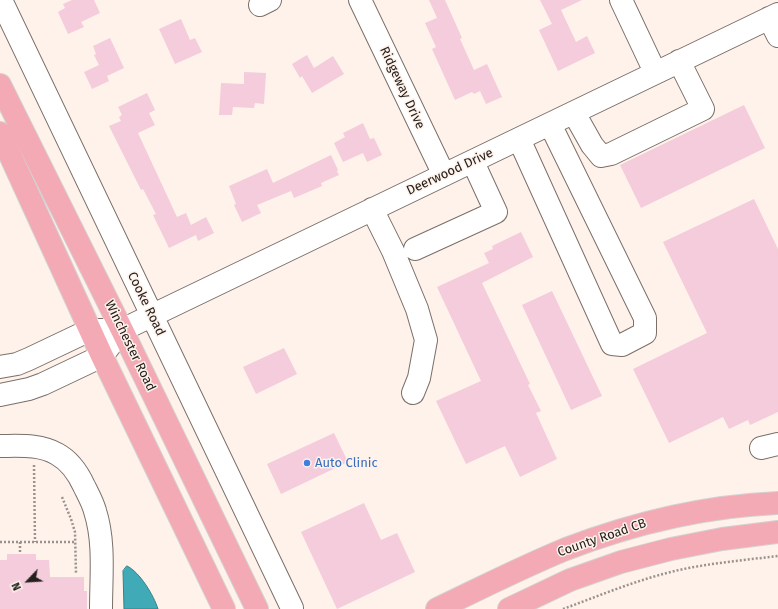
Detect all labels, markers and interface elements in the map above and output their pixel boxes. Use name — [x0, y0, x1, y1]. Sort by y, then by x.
street label: Ridgeway Drive — [376, 44, 428, 132]
street label: Deerwood Drive — [404, 145, 496, 199]
street label: Cooke Road — [124, 269, 168, 339]
street label: Winchester Road — [101, 298, 159, 394]
place label: Auto Clinic — [315, 455, 378, 471]
marker: Auto Clinic — [302, 458, 312, 468]
street label: County Road CB — [556, 516, 648, 560]
north arrow — [8, 561, 48, 601]
text: N — [9, 580, 24, 592]

